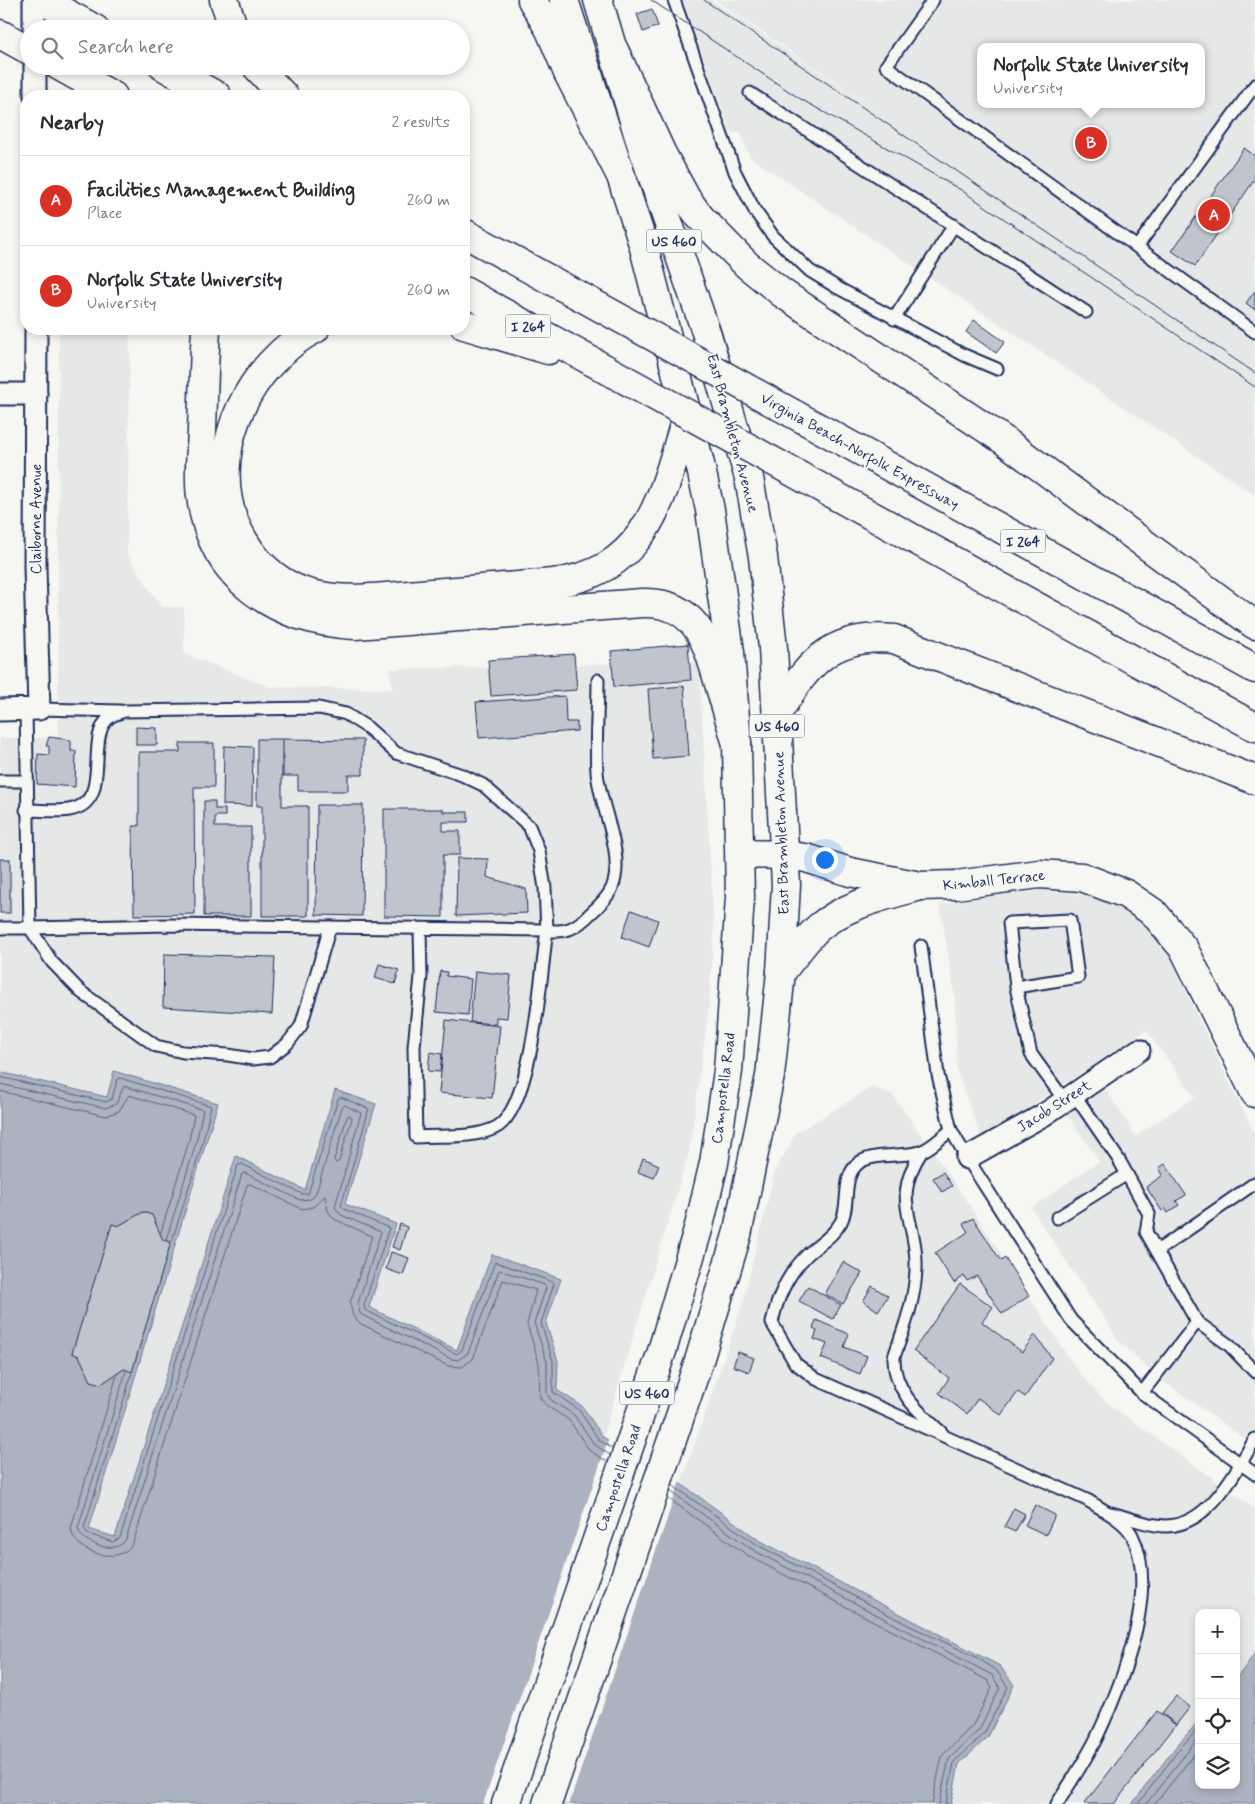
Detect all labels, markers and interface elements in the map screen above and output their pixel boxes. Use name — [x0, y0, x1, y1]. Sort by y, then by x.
search box — [20, 20, 470, 75]
icon: search — [38, 34, 66, 62]
text: Search here — [78, 35, 174, 60]
popup — [977, 43, 1205, 108]
text: Norfolk State University — [993, 53, 1189, 78]
text: University — [993, 78, 1063, 99]
text: Nearby — [40, 109, 104, 137]
text: 2 results — [392, 112, 450, 133]
pin: B — [1075, 124, 1107, 162]
text: Facilities Management Building — [87, 178, 355, 203]
text: A — [51, 190, 61, 211]
text: 260 m — [407, 190, 450, 211]
pin: A — [1198, 196, 1230, 234]
text: Place — [87, 203, 122, 224]
road number: US 460 — [646, 230, 702, 252]
text: Norfolk State University — [87, 268, 282, 293]
text: B — [51, 280, 61, 301]
text: 260 m — [407, 280, 450, 301]
text: University — [87, 293, 157, 314]
road number: I 264 — [506, 314, 550, 338]
street label: East Brambleton Avenue — [701, 352, 763, 515]
street label: Virginia Beach-Norfolk Expressway — [756, 389, 962, 517]
street label: Claiborne Avenue — [27, 464, 47, 574]
road number: I 264 — [1000, 530, 1046, 552]
road number: US 460 — [750, 714, 804, 738]
street label: East Brambleton Avenue — [769, 751, 795, 915]
your location — [812, 847, 838, 873]
street label: Kimball Terrace — [942, 866, 1046, 896]
street label: Campostella Road — [707, 1031, 741, 1145]
street label: Jacob Street — [1014, 1076, 1096, 1138]
road number: US 460 — [620, 1382, 674, 1405]
street label: Campostella Road — [591, 1422, 647, 1534]
map controls — [1195, 1609, 1240, 1789]
button: + — [1195, 1609, 1240, 1654]
button: − — [1195, 1654, 1240, 1699]
button: locate — [1195, 1699, 1240, 1744]
button: layers — [1195, 1744, 1240, 1789]

